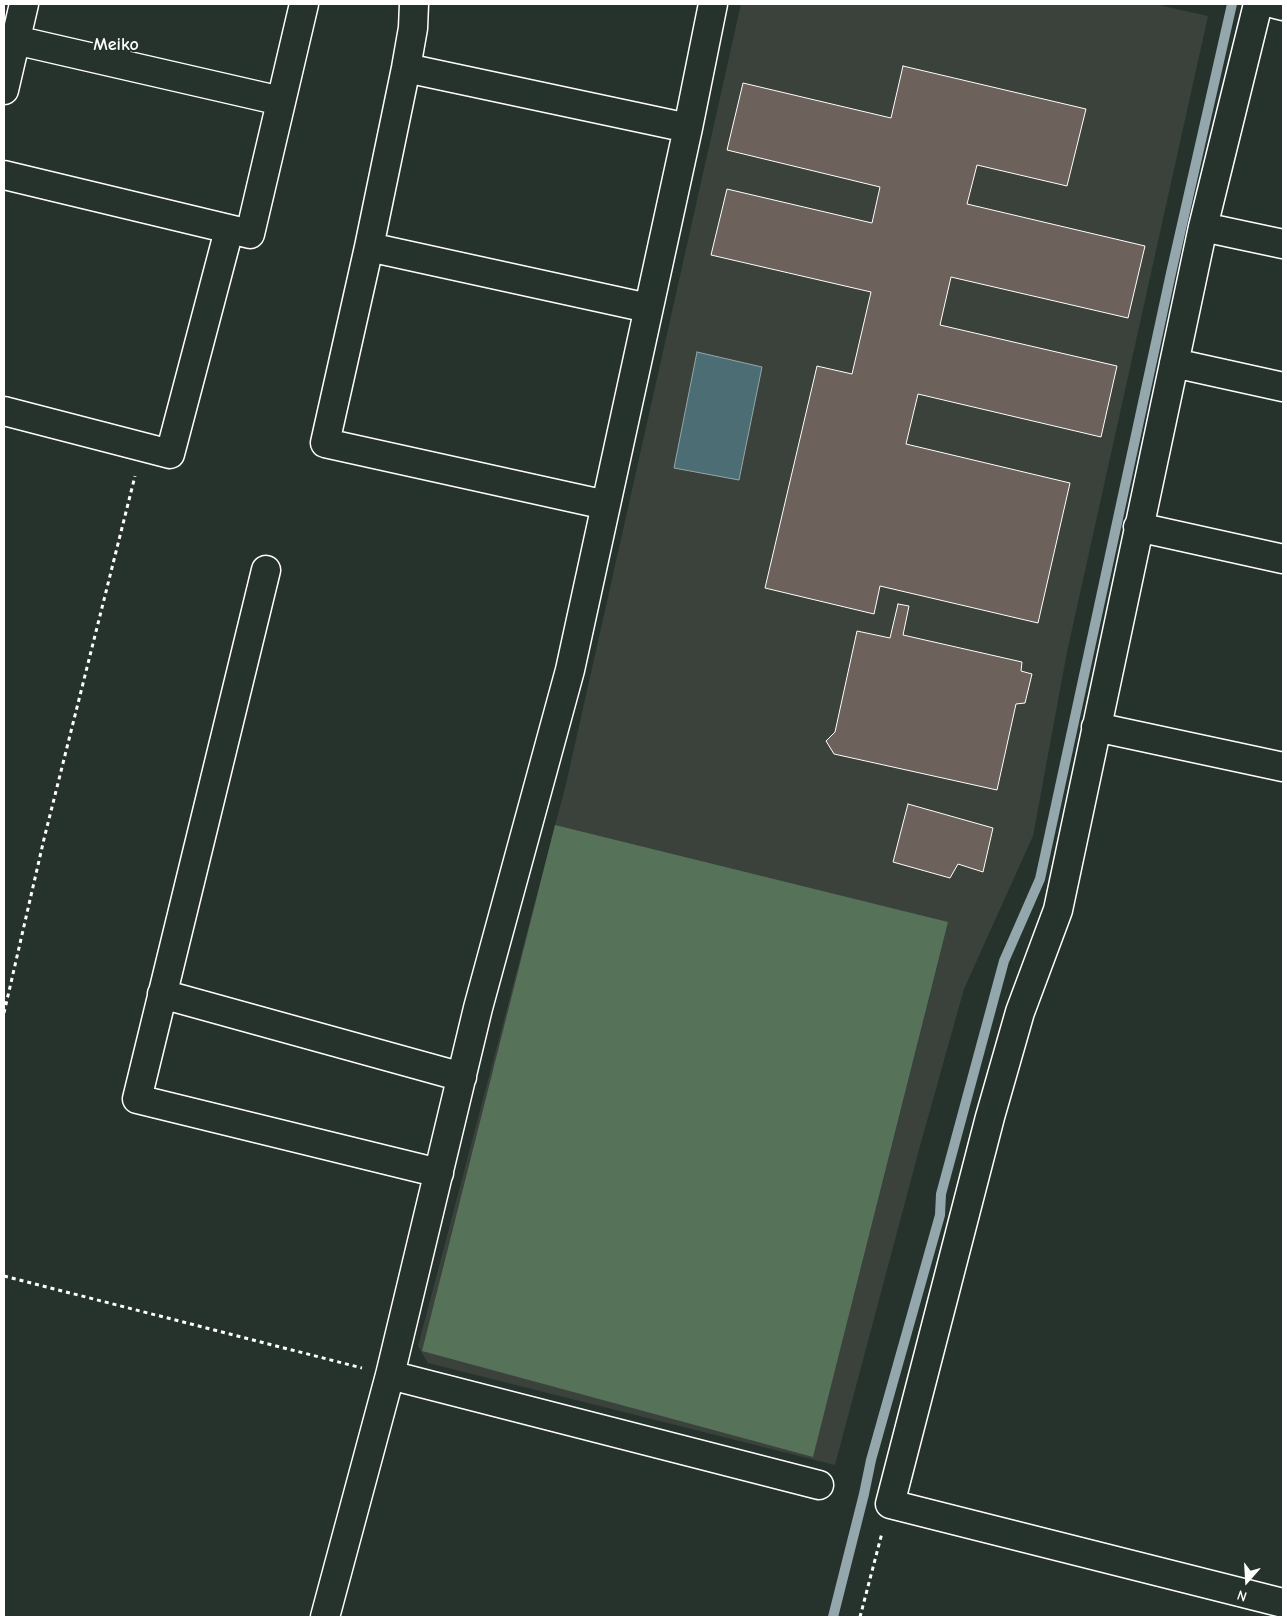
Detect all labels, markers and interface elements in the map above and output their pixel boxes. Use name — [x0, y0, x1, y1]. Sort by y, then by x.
district label: Meiko — [93, 34, 139, 56]
north arrow — [1222, 1556, 1272, 1606]
text: N — [1235, 1586, 1249, 1605]

